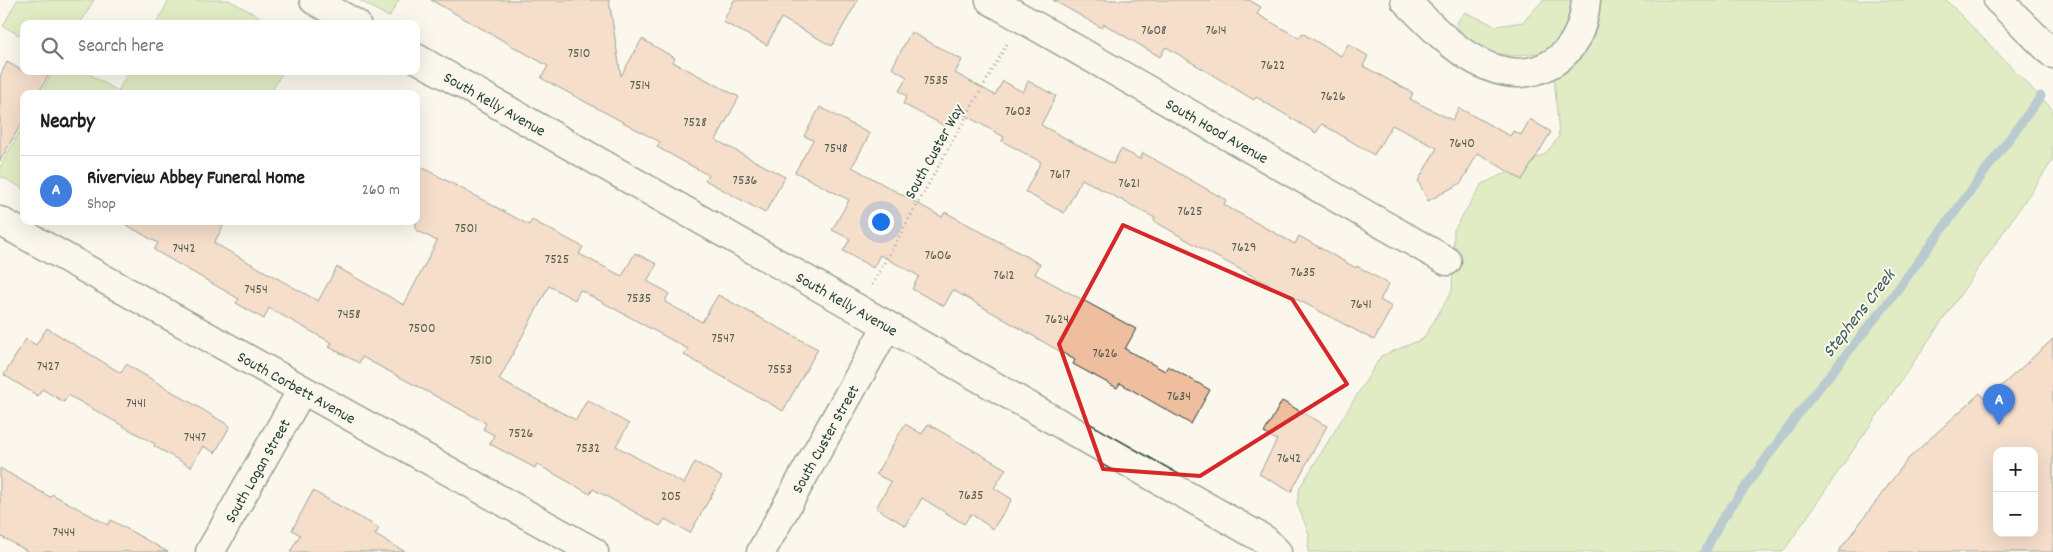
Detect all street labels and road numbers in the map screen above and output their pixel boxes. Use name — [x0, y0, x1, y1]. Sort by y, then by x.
street label: South Kelly Avenue — [439, 67, 549, 143]
street label: South Hood Avenue — [1160, 93, 1272, 171]
street label: South Custer Way — [900, 100, 971, 204]
street label: South Kelly Avenue — [791, 267, 901, 343]
street label: South Corbett Avenue — [232, 346, 359, 431]
street label: South Custer Street — [787, 381, 866, 498]
street label: South Logan Street — [220, 415, 297, 528]

